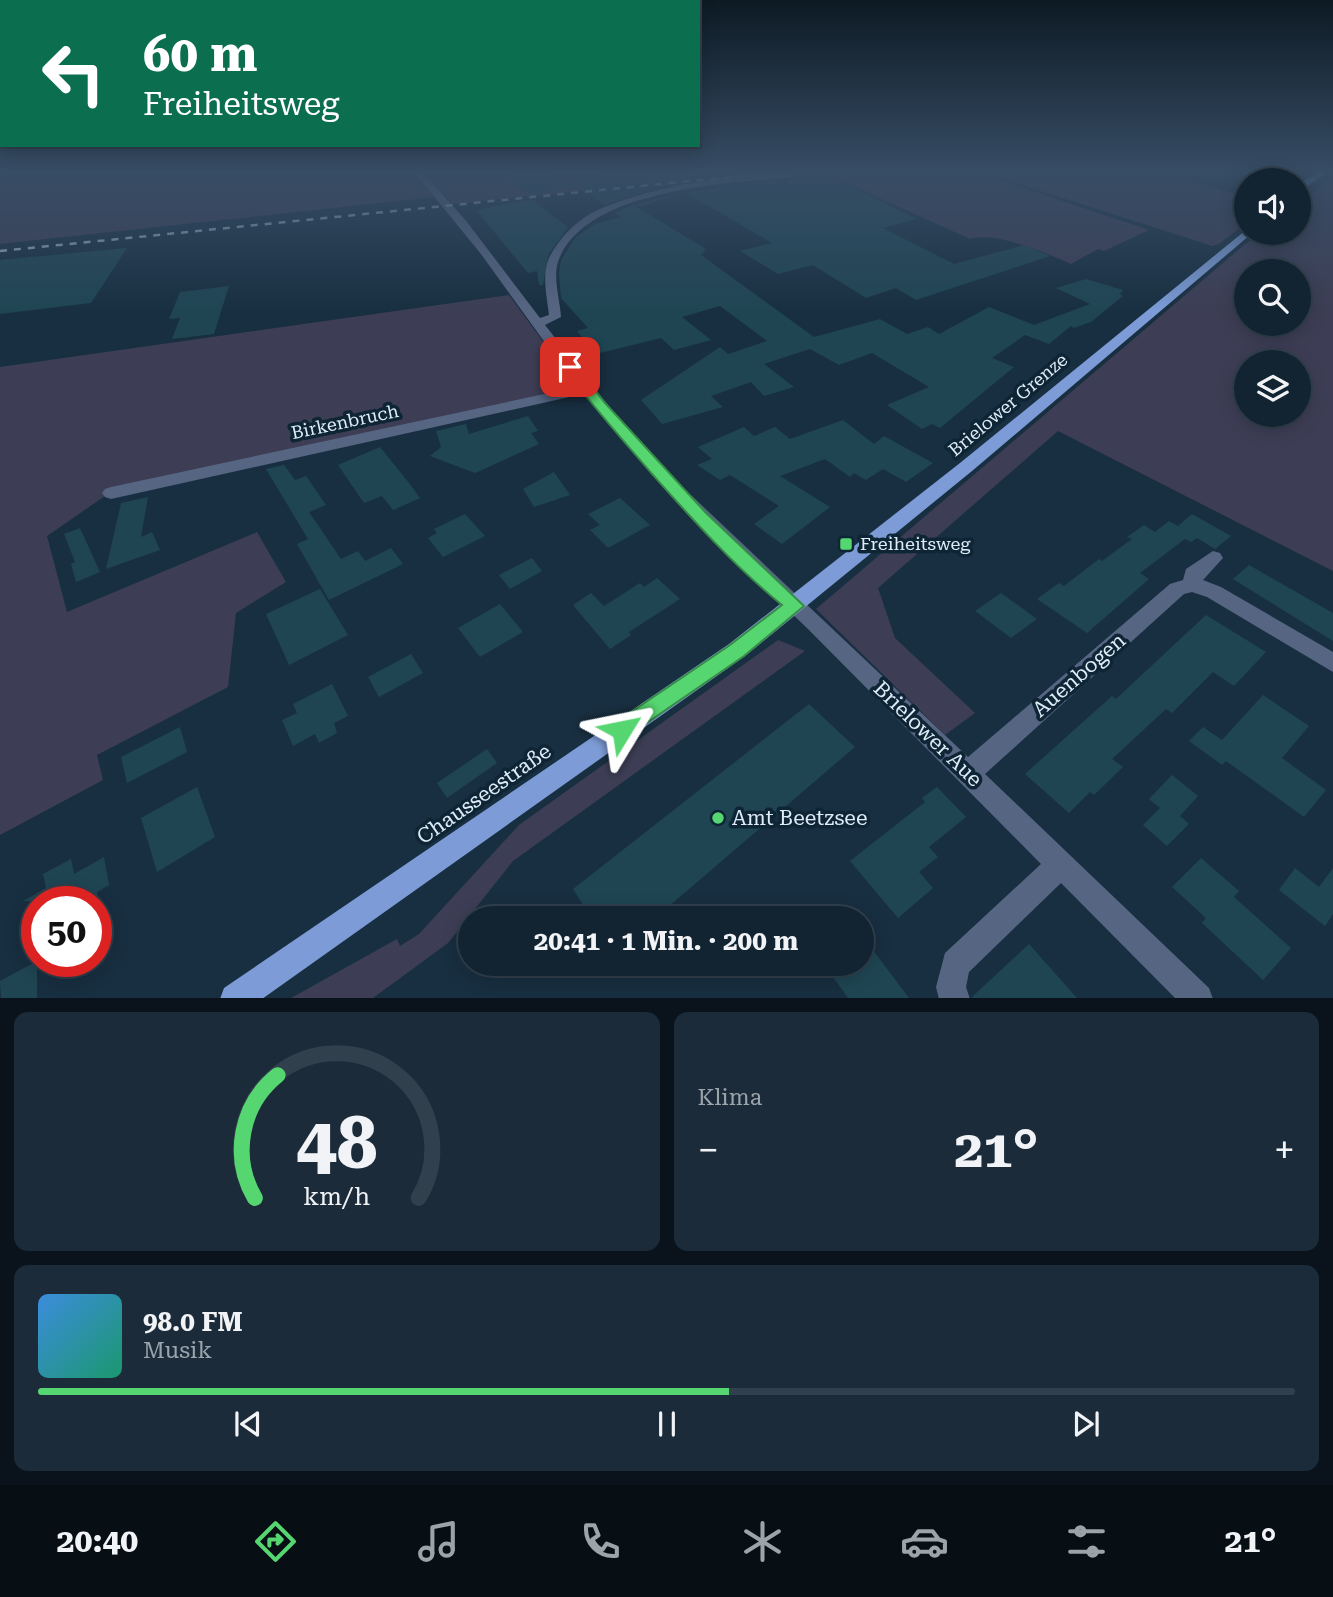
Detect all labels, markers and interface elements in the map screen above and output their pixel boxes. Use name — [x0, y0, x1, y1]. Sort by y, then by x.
text: 60 m — [143, 26, 258, 83]
icon: left — [28, 28, 119, 119]
text: Freiheitsweg — [143, 85, 339, 123]
map controls — [1234, 168, 1311, 427]
button: sound — [1234, 168, 1311, 245]
button: search — [1234, 259, 1311, 336]
pin — [540, 337, 600, 397]
icon: arrive — [551, 348, 589, 386]
street label: Brielower Grenze — [944, 349, 1071, 460]
button: layers — [1234, 350, 1311, 427]
street label: Birkenbruch — [289, 400, 401, 443]
place label: Freiheitsweg — [860, 533, 971, 554]
marker: Freiheitsweg — [838, 536, 854, 552]
street label: Auenbogen — [1028, 628, 1131, 722]
street label: Brielower Aue — [869, 676, 987, 792]
position arrow — [585, 693, 659, 767]
street label: Chausseestraße — [412, 739, 556, 849]
place label: Amt Beetzsee — [732, 806, 867, 830]
marker: Amt Beetzsee — [710, 810, 726, 826]
speed limit sign: 50 — [21, 886, 112, 977]
text: 20:41 · 1 Min. · 200 m — [534, 926, 798, 956]
text: Klima — [698, 1084, 762, 1111]
text: 48 — [296, 1101, 378, 1186]
text: 21° — [954, 1119, 1038, 1180]
text: − — [698, 1128, 719, 1172]
text: + — [1274, 1128, 1295, 1172]
text: km/h — [303, 1181, 370, 1210]
text: 98.0 FM — [143, 1307, 243, 1337]
text: Musik — [143, 1337, 212, 1364]
icon: previous — [229, 1405, 267, 1443]
icon: pause — [648, 1405, 686, 1443]
icon: next — [1067, 1405, 1105, 1443]
icon: directions — [251, 1517, 300, 1566]
icon: music — [414, 1517, 463, 1566]
icon: phone — [576, 1517, 625, 1566]
icon: climate — [738, 1517, 787, 1566]
icon: car — [900, 1517, 949, 1566]
icon: filters — [1062, 1517, 1111, 1566]
text: 20:40 — [57, 1522, 138, 1560]
text: 21° — [1225, 1522, 1276, 1560]

